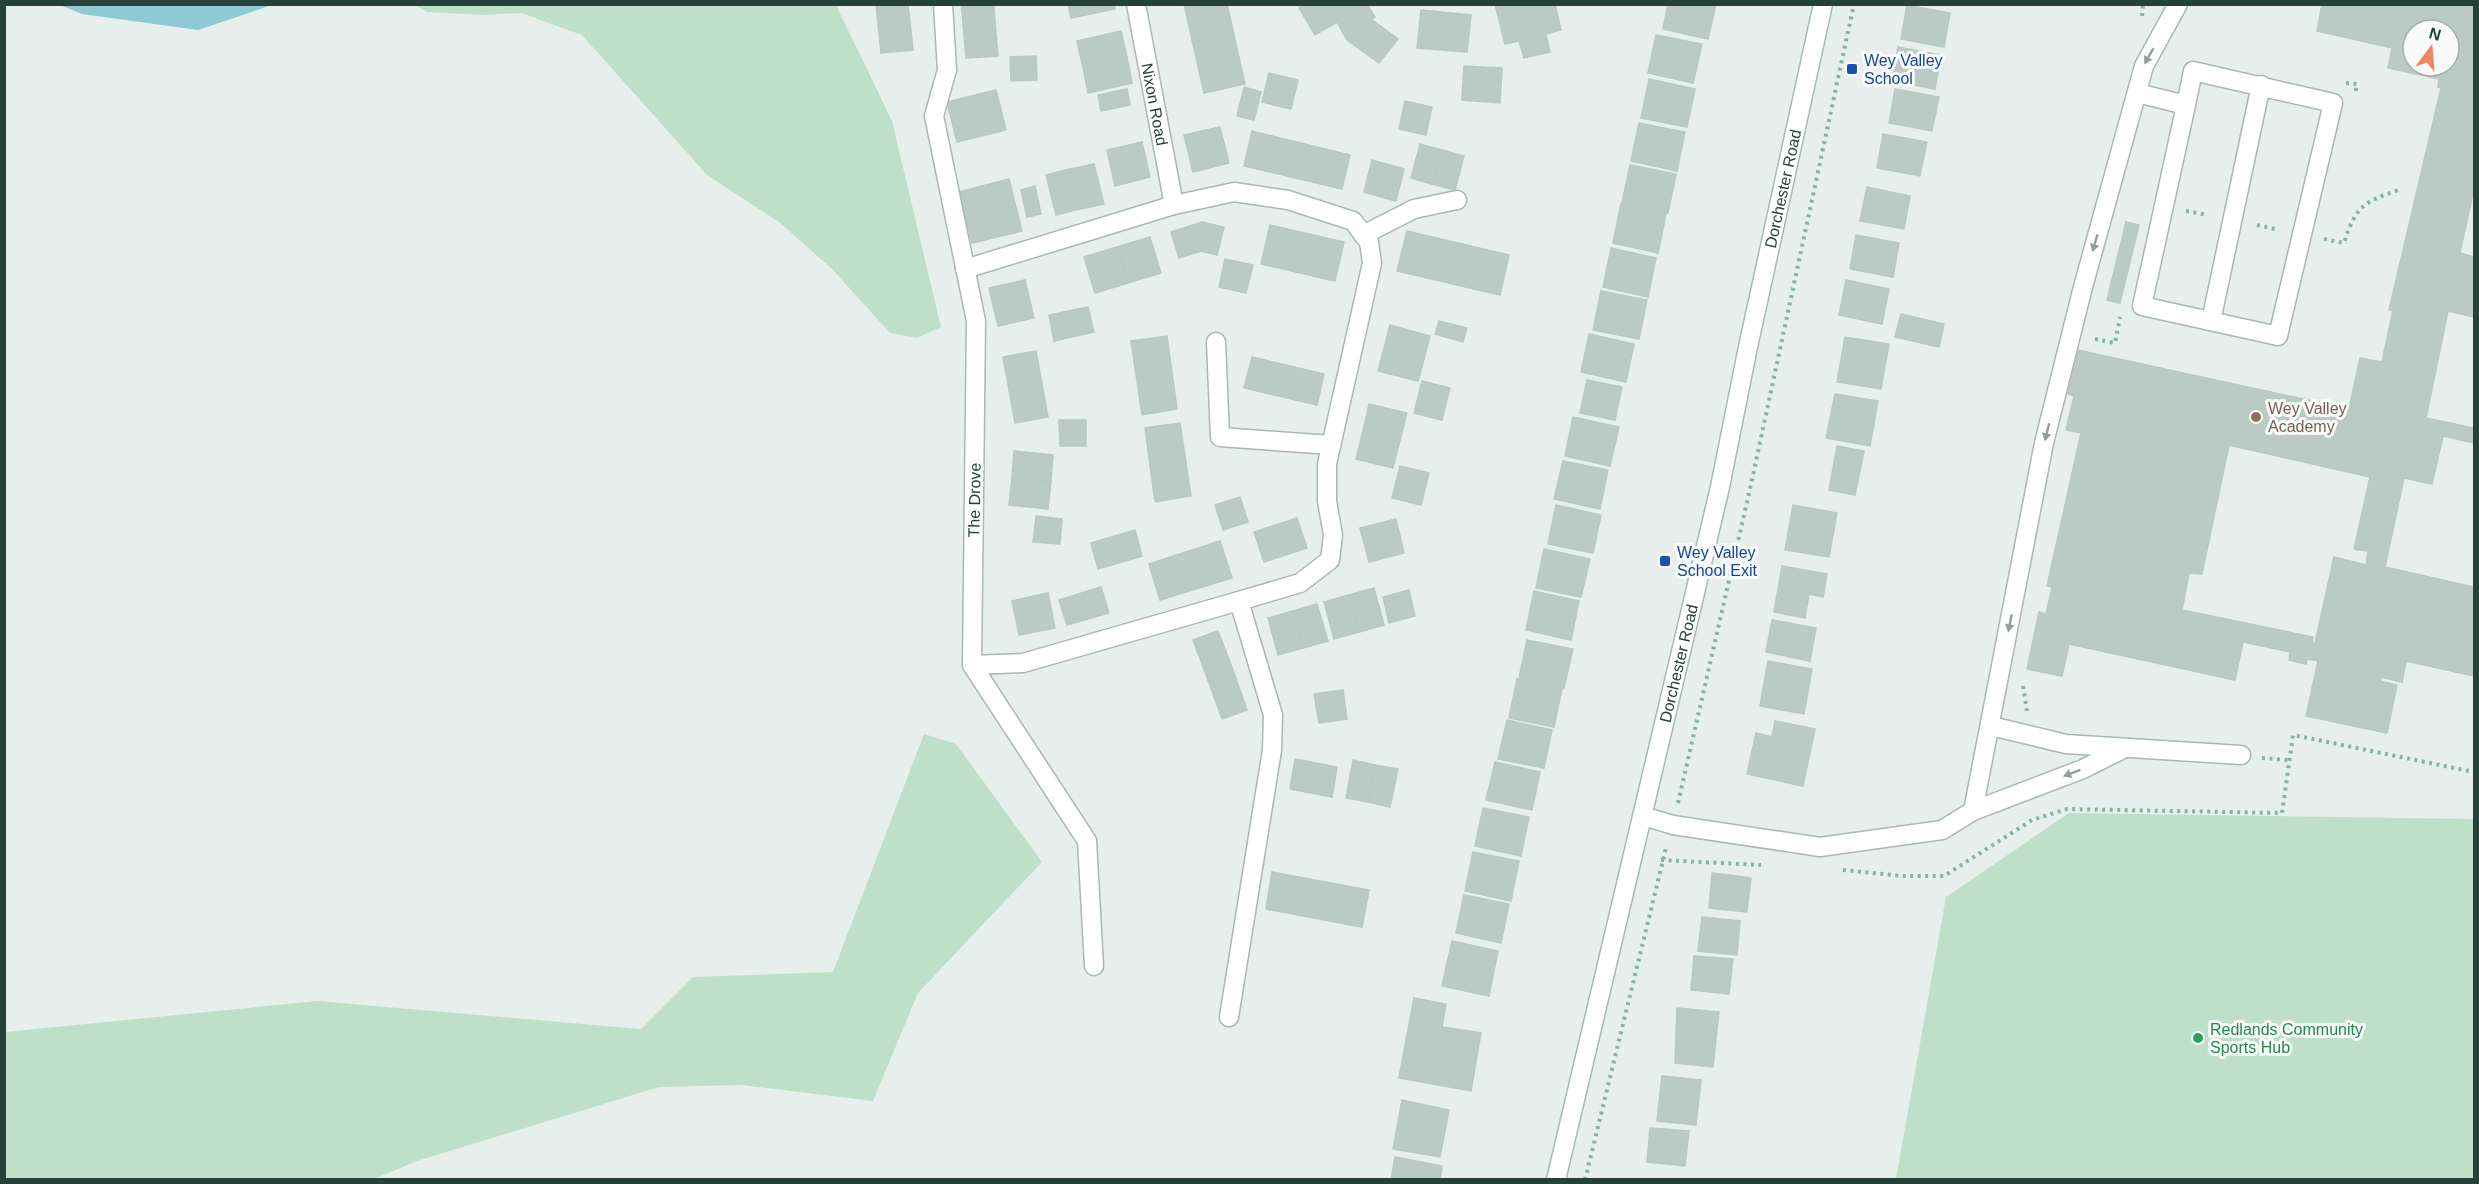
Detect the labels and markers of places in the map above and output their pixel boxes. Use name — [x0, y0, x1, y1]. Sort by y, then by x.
place label: Wey Valley School — [1864, 52, 1943, 87]
marker: Wey Valley School — [1845, 62, 1859, 76]
place label: Wey Valley Academy — [2268, 400, 2347, 435]
marker: Wey Valley Academy — [2249, 410, 2263, 424]
place label: Wey Valley School Exit — [1677, 544, 1758, 579]
marker: Wey Valley School Exit — [1658, 554, 1672, 568]
place label: Redlands Community Sports Hub — [2210, 1021, 2363, 1056]
marker: Redlands Community Sports Hub — [2191, 1031, 2205, 1045]

